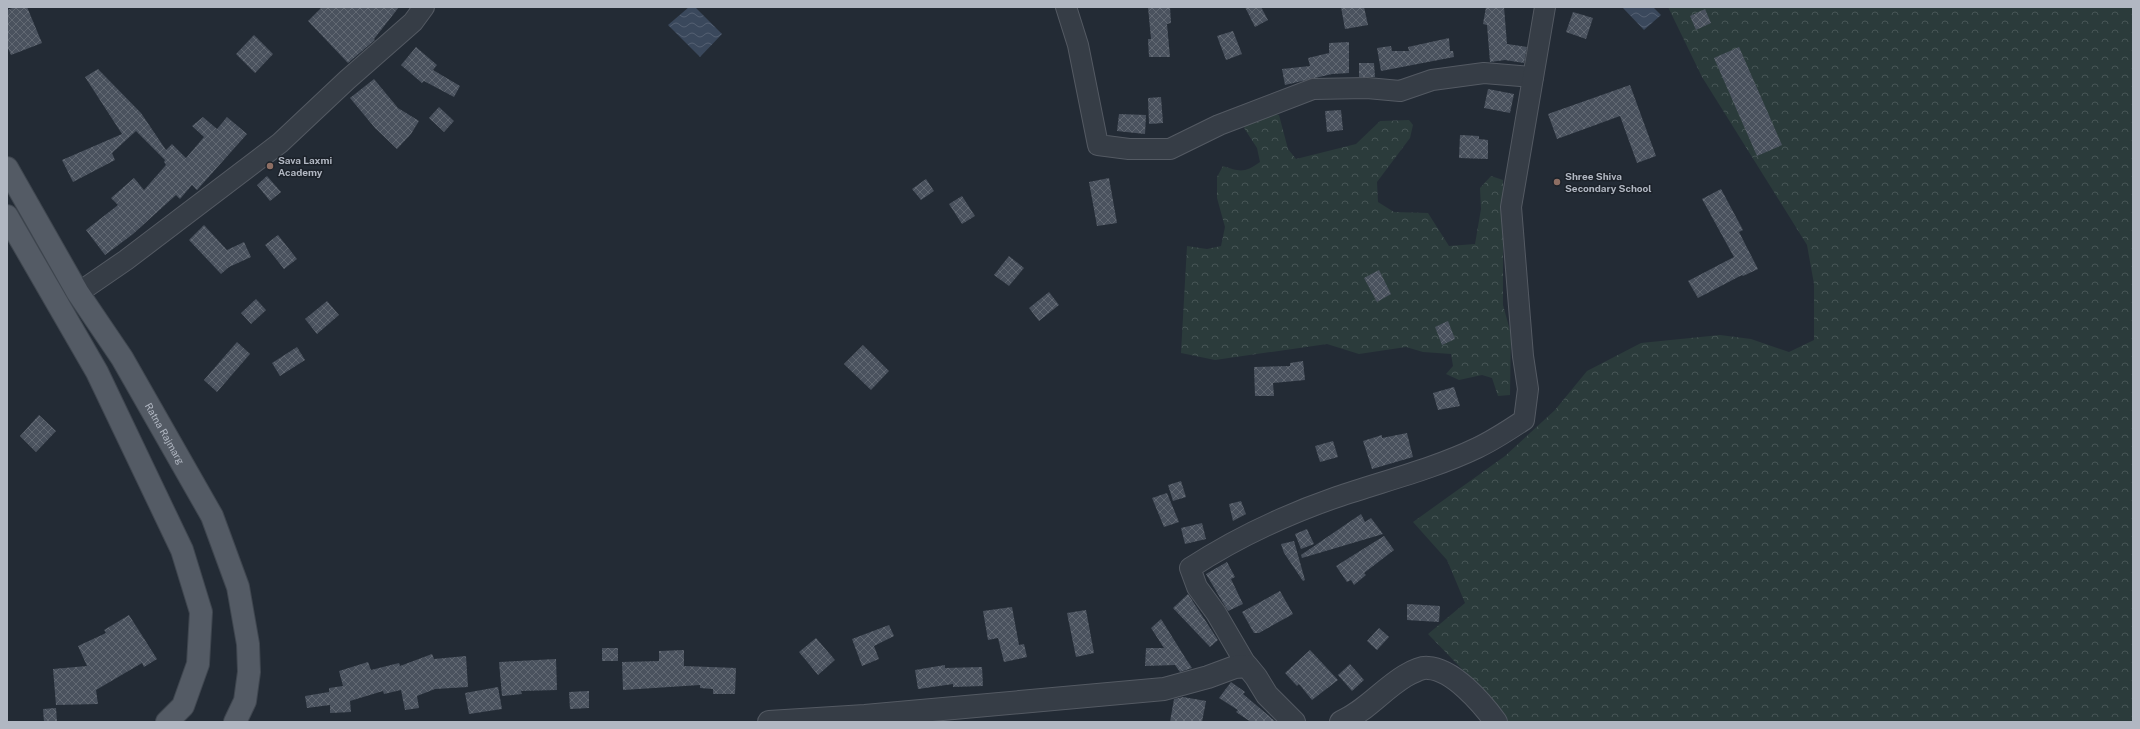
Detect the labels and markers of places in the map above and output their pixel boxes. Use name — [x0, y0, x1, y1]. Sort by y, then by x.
place label: Sava Laxmi Academy — [278, 154, 332, 178]
marker: Sava Laxmi Academy — [265, 161, 275, 171]
place label: Shree Shiva Secondary School — [1565, 170, 1652, 194]
marker: Shree Shiva Secondary School — [1552, 177, 1562, 187]

